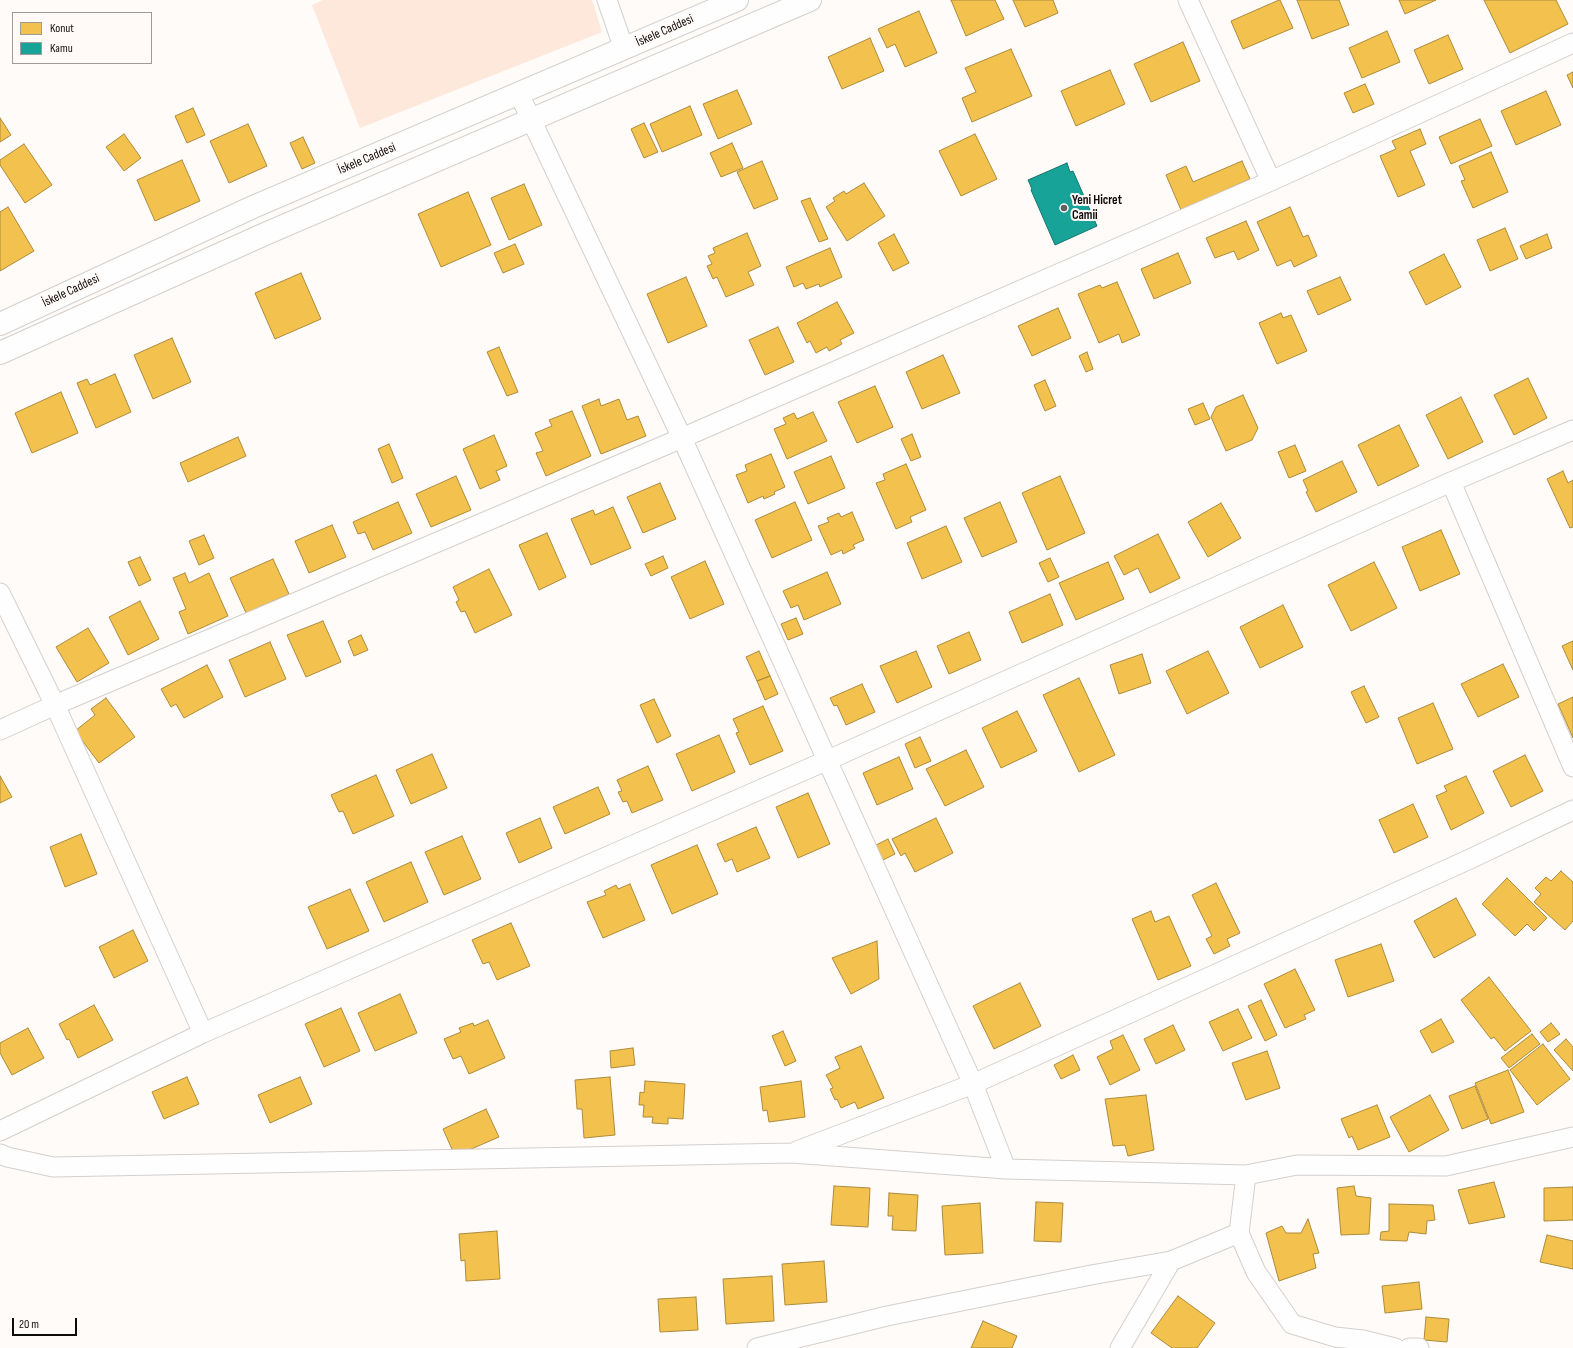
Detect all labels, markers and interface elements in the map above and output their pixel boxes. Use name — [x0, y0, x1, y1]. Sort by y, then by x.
street label: İskele Caddesi — [634, 11, 696, 51]
legend — [12, 12, 152, 64]
text: Konut — [50, 21, 74, 36]
text: Kamu — [50, 41, 73, 56]
street label: İskele Caddesi — [336, 140, 398, 178]
place label: Yeni Hicret Camii — [1072, 193, 1122, 224]
marker: Yeni Hicret Camii — [1059, 203, 1069, 213]
street label: İskele Caddesi — [40, 271, 102, 311]
scale bar — [14, 1310, 79, 1336]
text: 20 m — [19, 1317, 39, 1332]

